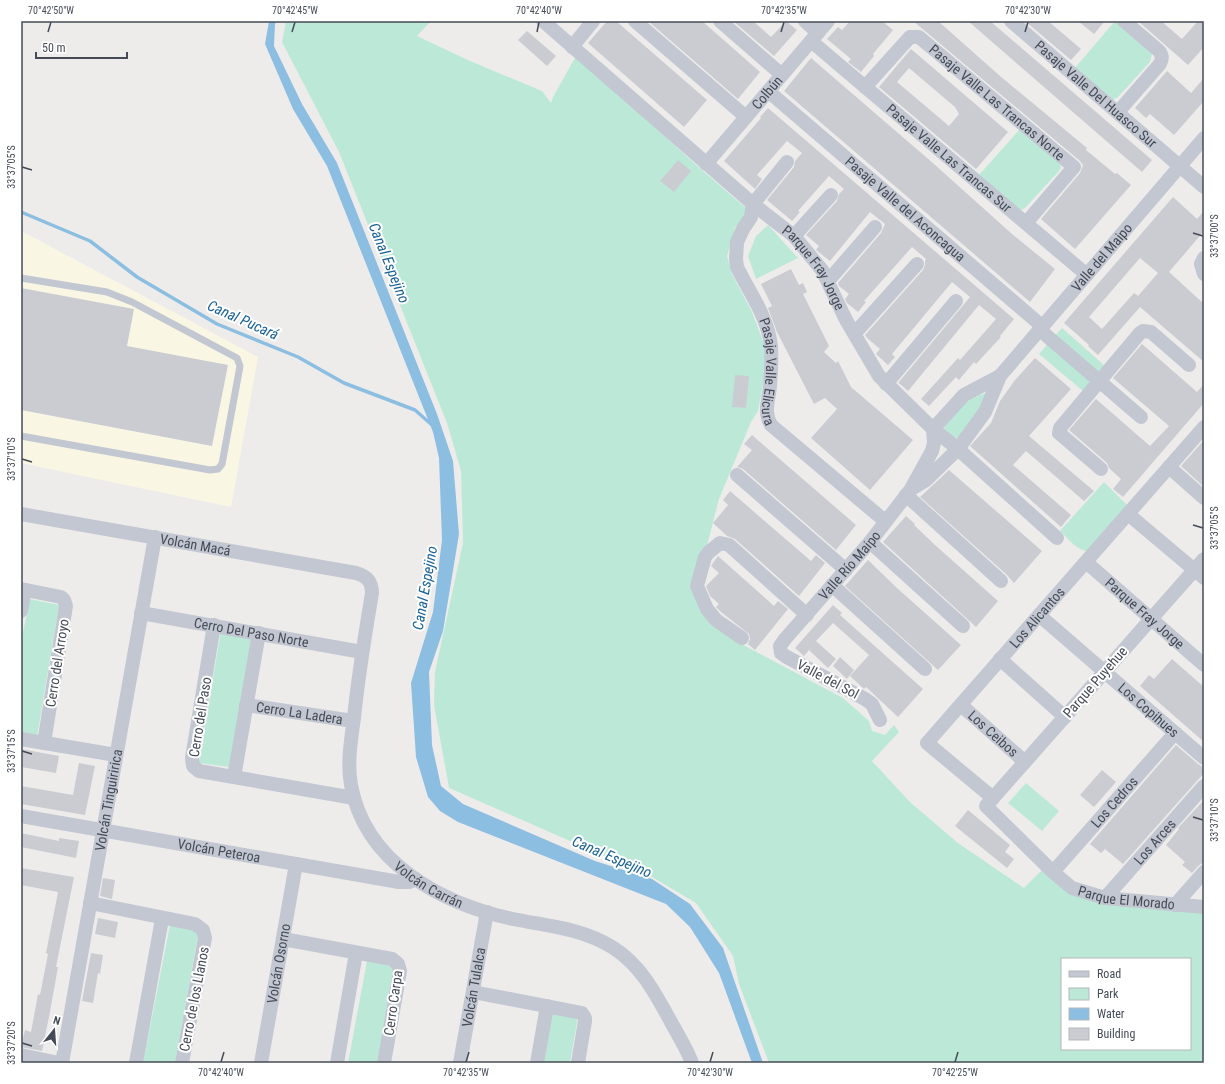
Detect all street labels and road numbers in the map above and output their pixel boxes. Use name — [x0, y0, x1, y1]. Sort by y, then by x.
street label: Pasaje Valle Del Huasco Sur — [1032, 37, 1160, 151]
street label: Pasaje Valle Las Trancas Norte — [926, 41, 1068, 164]
street label: Colbún — [748, 73, 786, 112]
street label: Pasaje Valle Las Trancas Sur — [883, 101, 1015, 216]
street label: Pasaje Valle del Aconcagua — [842, 153, 969, 265]
street label: Valle del Maipo — [1068, 220, 1135, 295]
street label: Parque Fray Jorge — [779, 222, 848, 313]
street label: Pasaje Valle Elicura — [756, 315, 779, 428]
street label: Valle Río Maipo — [815, 528, 884, 603]
street label: Volcán Macá — [159, 531, 232, 559]
street label: Parque Fray Jorge — [1102, 574, 1188, 652]
street label: Los Alicantos — [1006, 584, 1068, 651]
street label: Cerro Del Paso Norte — [193, 614, 310, 651]
street label: Cerro del Arroyo — [42, 618, 72, 708]
street label: Parque Puyehue — [1060, 643, 1131, 721]
street label: Valle del Sol — [794, 656, 862, 702]
street label: Cerro del Paso — [186, 676, 214, 758]
street label: Los Copihues — [1115, 679, 1182, 741]
street label: Cerro La Ladera — [255, 699, 344, 727]
street label: Los Ceibos — [965, 707, 1021, 760]
street label: Volcán Tinguiririca — [92, 748, 125, 852]
street label: Los Cedros — [1088, 773, 1141, 831]
street label: Los Arces — [1130, 816, 1179, 868]
street label: Volcán Peteroa — [176, 835, 262, 866]
street label: Volcán Carrán — [391, 858, 465, 911]
street label: Parque El Morado — [1076, 882, 1176, 912]
street label: Volcán Osorno — [264, 922, 293, 1005]
street label: Cerro de los Llanos — [176, 945, 212, 1053]
street label: Volcán Tulalca — [459, 946, 489, 1028]
street label: Cerro Carpa — [381, 969, 405, 1037]

